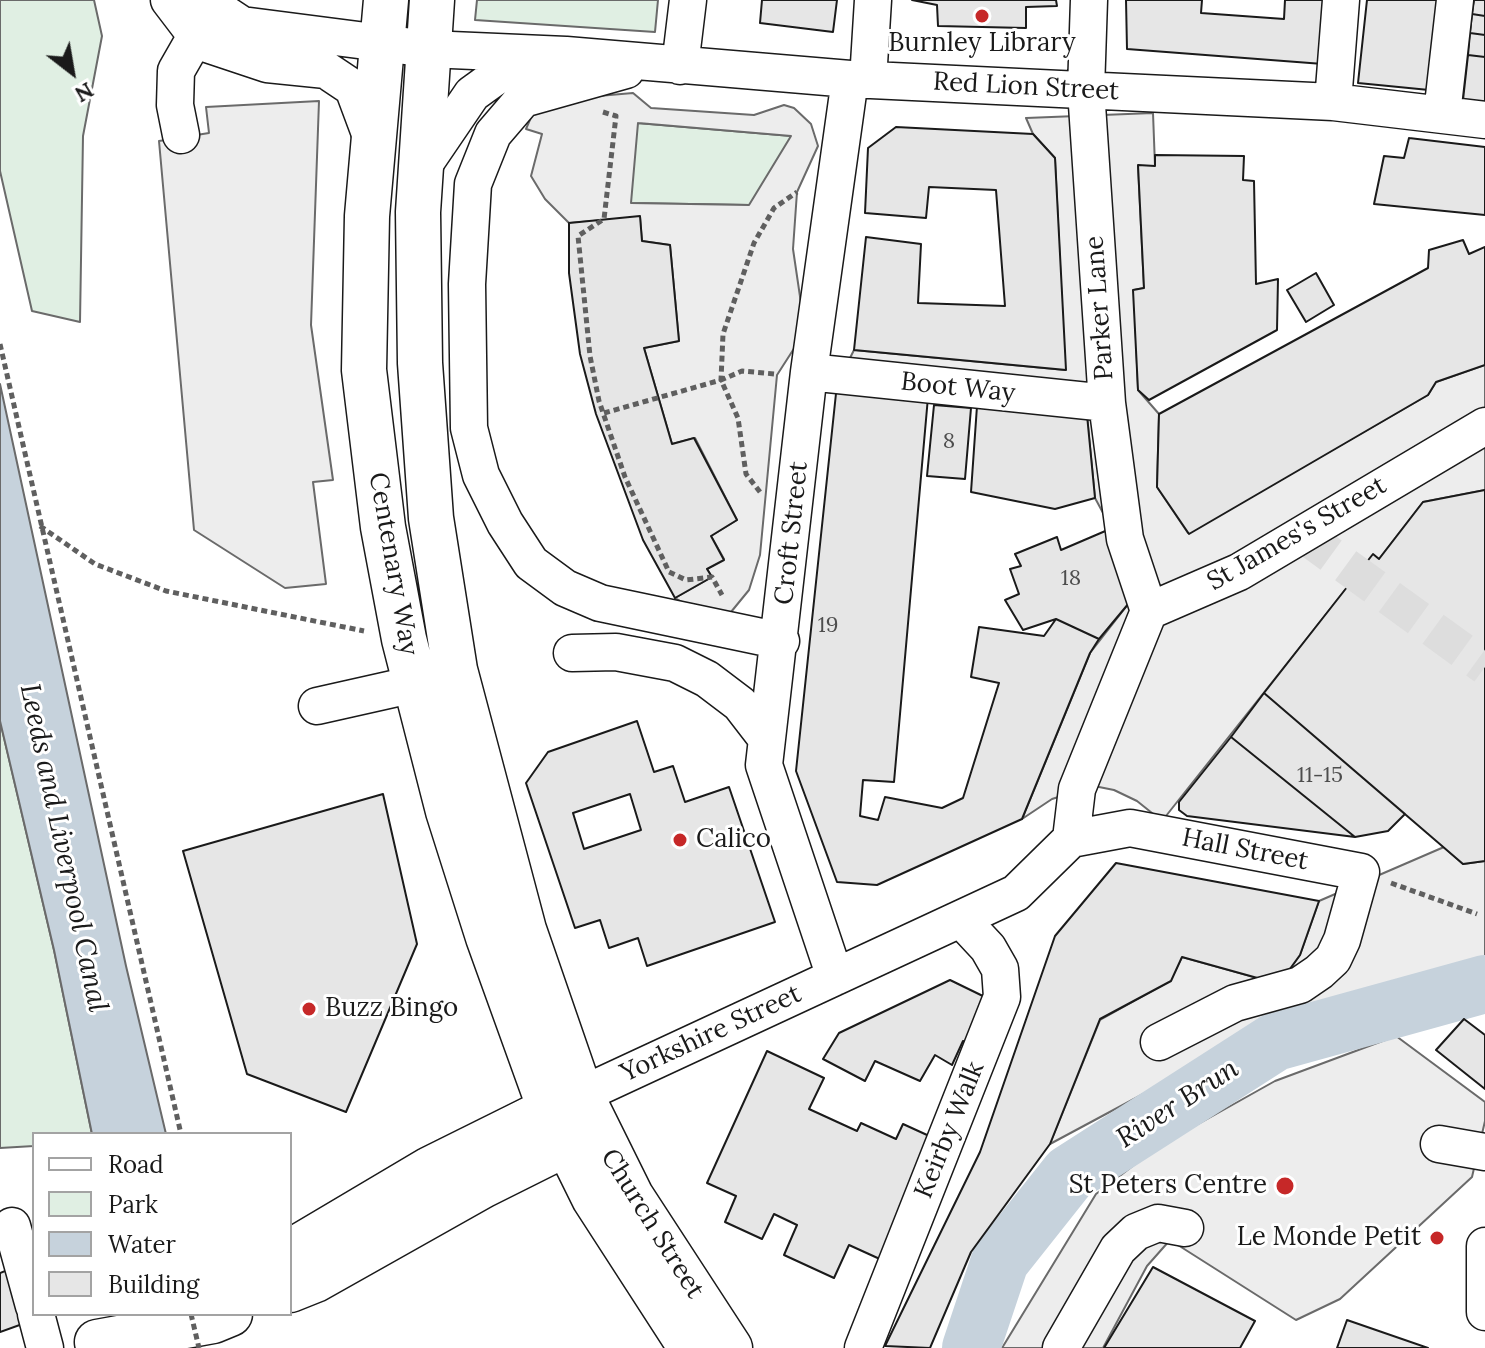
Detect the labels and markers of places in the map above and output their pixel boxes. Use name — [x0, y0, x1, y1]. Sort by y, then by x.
marker: Burnley Library — [973, 7, 991, 25]
place label: Burnley Library — [888, 28, 1076, 60]
place label: Calico — [696, 824, 771, 856]
marker: Calico — [671, 831, 689, 849]
place label: Buzz Bingo — [325, 993, 458, 1025]
marker: Buzz Bingo — [300, 1000, 318, 1018]
place label: St Peters Centre — [1069, 1170, 1267, 1202]
marker: St Peters Centre — [1274, 1175, 1296, 1197]
place label: Le Monde Petit — [1237, 1222, 1421, 1254]
marker: Le Monde Petit — [1428, 1229, 1446, 1247]

